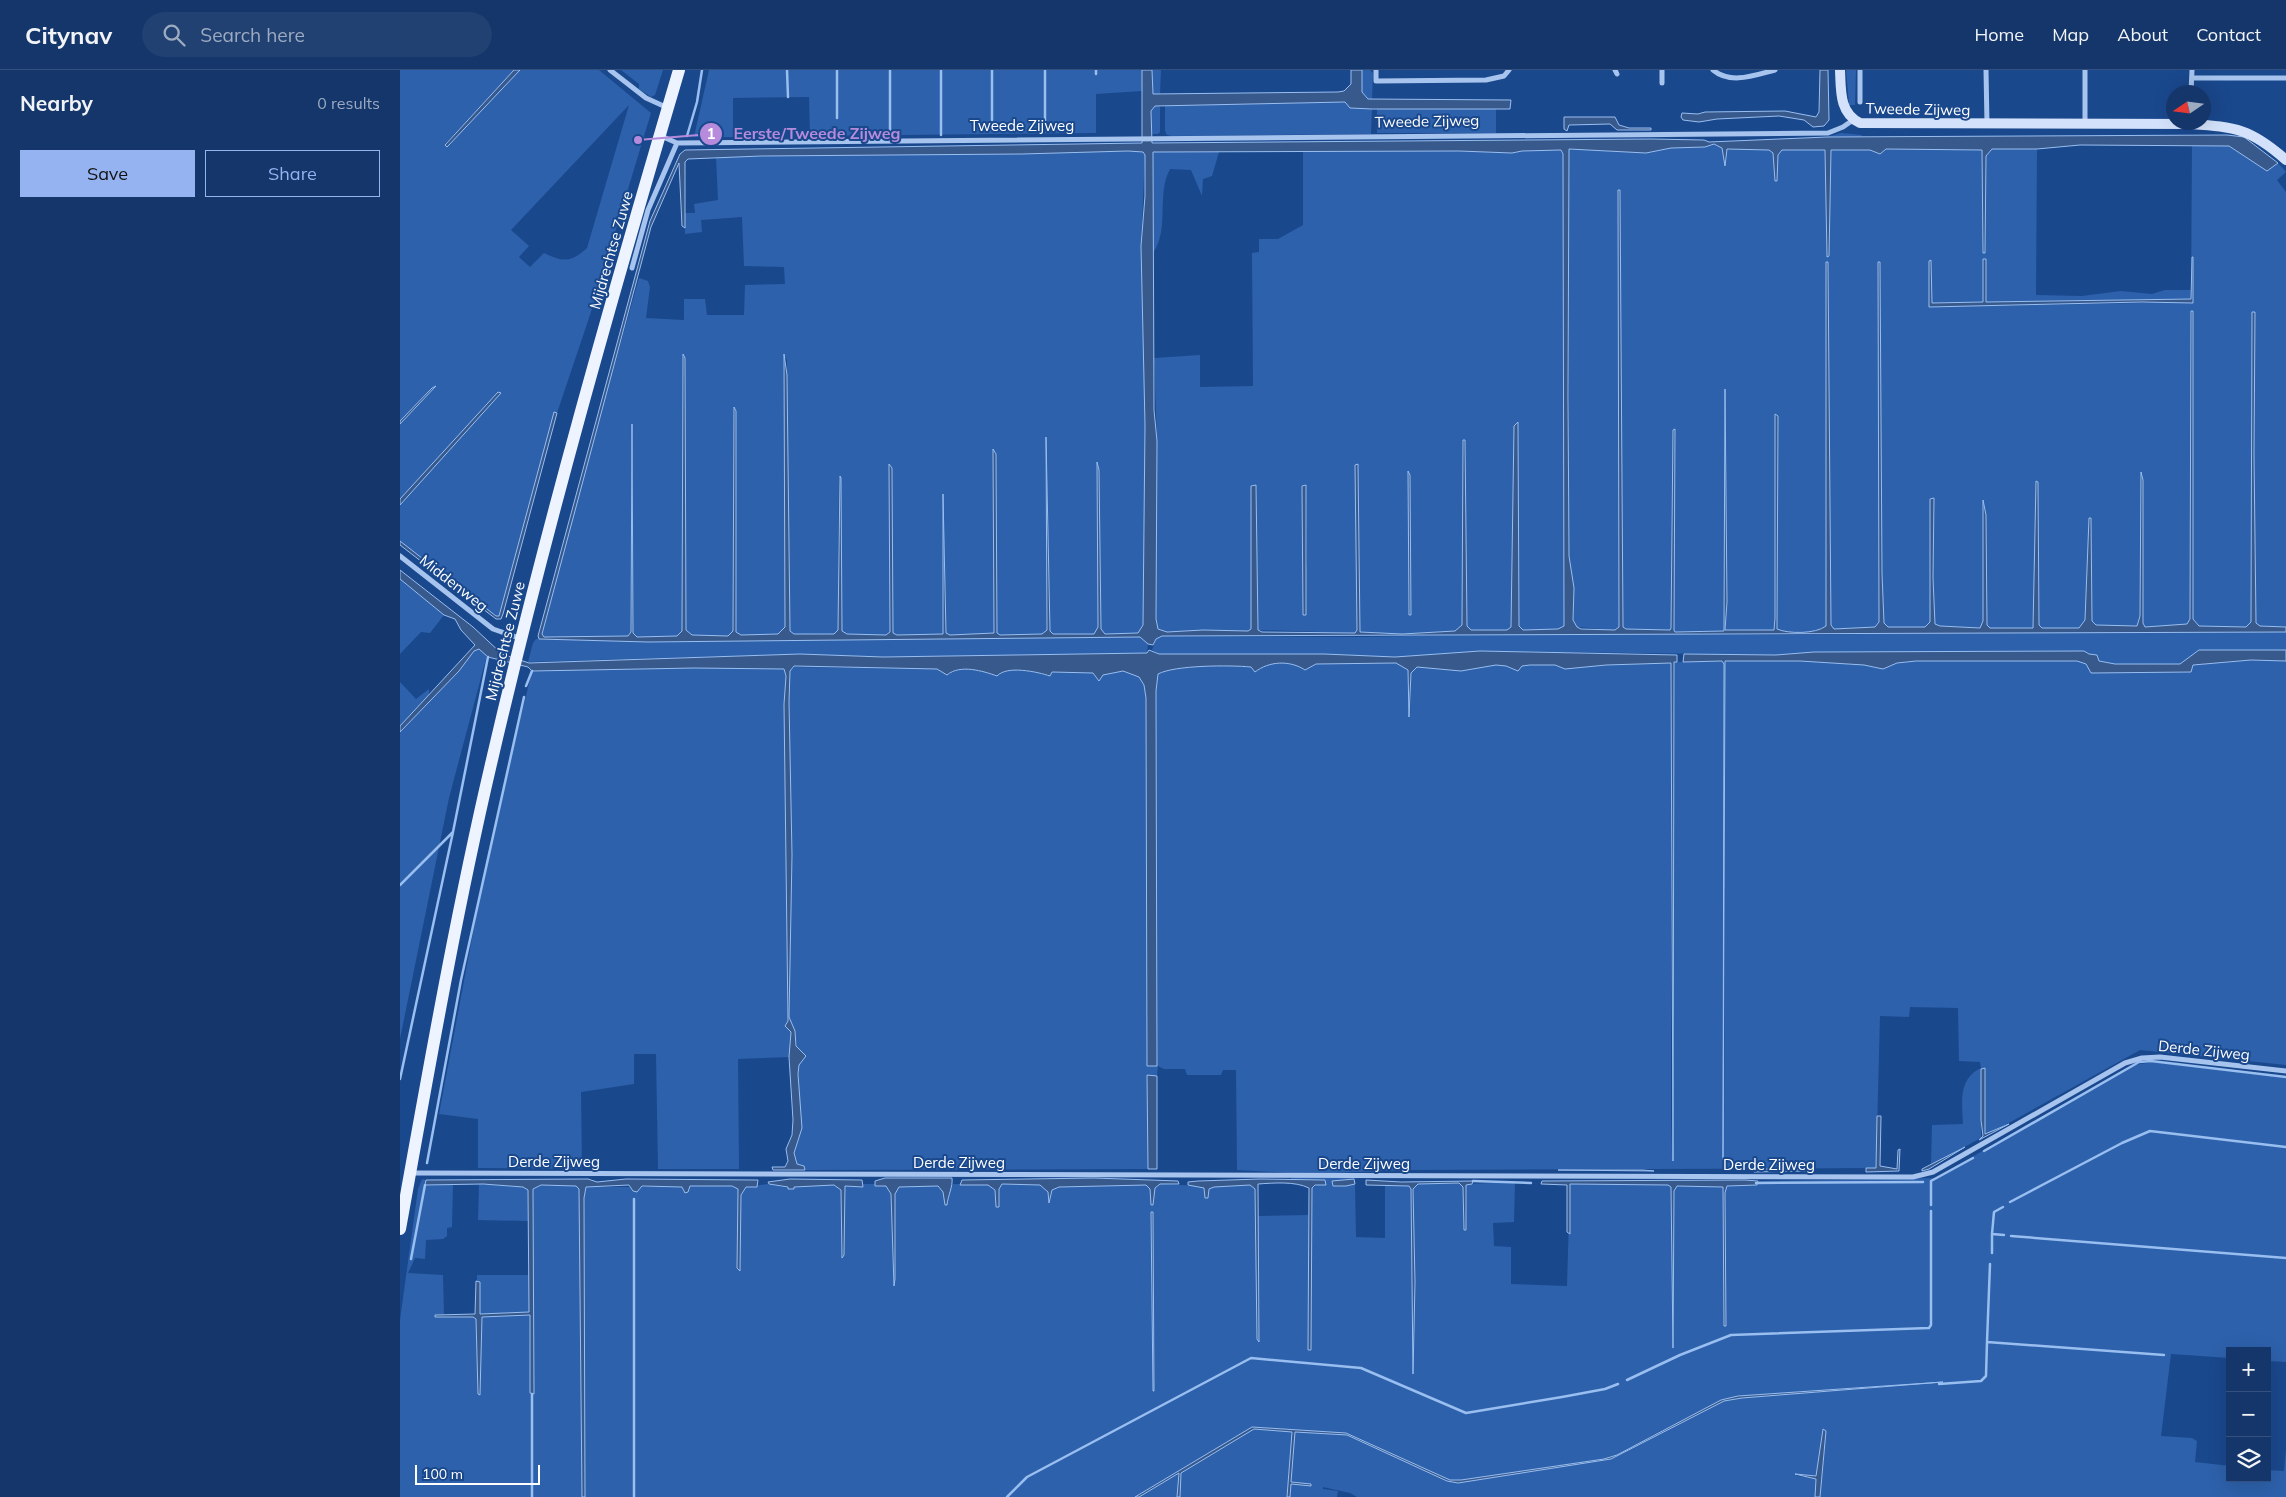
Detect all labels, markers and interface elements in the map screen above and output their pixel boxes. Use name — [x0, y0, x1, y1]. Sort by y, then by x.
search box — [142, 12, 492, 57]
text: Citynav — [25, 20, 112, 50]
icon: search — [160, 21, 188, 49]
text: Search here — [200, 23, 305, 47]
text: Home — [1974, 23, 2024, 46]
text: Map — [2052, 23, 2089, 46]
text: About — [2117, 23, 2168, 46]
text: Contact — [2196, 23, 2261, 46]
north arrow — [2166, 85, 2211, 130]
text: Nearby — [20, 90, 93, 116]
text: 0 results — [317, 93, 380, 113]
street label: Tweede Zijweg — [1866, 99, 1970, 119]
street label: Tweede Zijweg — [1375, 111, 1479, 131]
street label: Tweede Zijweg — [970, 116, 1074, 135]
callout: Eerste/Tweede Zijweg — [699, 118, 911, 149]
text: Eerste/Tweede Zijweg — [733, 123, 901, 143]
text: 1 — [706, 124, 716, 143]
button: Save — [20, 150, 195, 197]
button: Share — [205, 150, 380, 197]
street label: Mijdrechtse Zuwe — [585, 189, 637, 311]
street label: Middenweg — [416, 550, 492, 616]
street label: Mijdrechtse Zuwe — [481, 579, 529, 703]
street label: Derde Zijweg — [2157, 1036, 2251, 1064]
street label: Derde Zijweg — [508, 1152, 600, 1171]
street label: Derde Zijweg — [913, 1153, 1005, 1172]
street label: Derde Zijweg — [1318, 1154, 1410, 1173]
street label: Derde Zijweg — [1723, 1155, 1815, 1174]
map controls — [2226, 1347, 2271, 1482]
button: + — [2226, 1347, 2271, 1392]
button: − — [2226, 1392, 2271, 1437]
button: layers — [2226, 1437, 2271, 1482]
scale bar — [415, 1462, 540, 1485]
text: 100 m — [422, 1465, 463, 1483]

